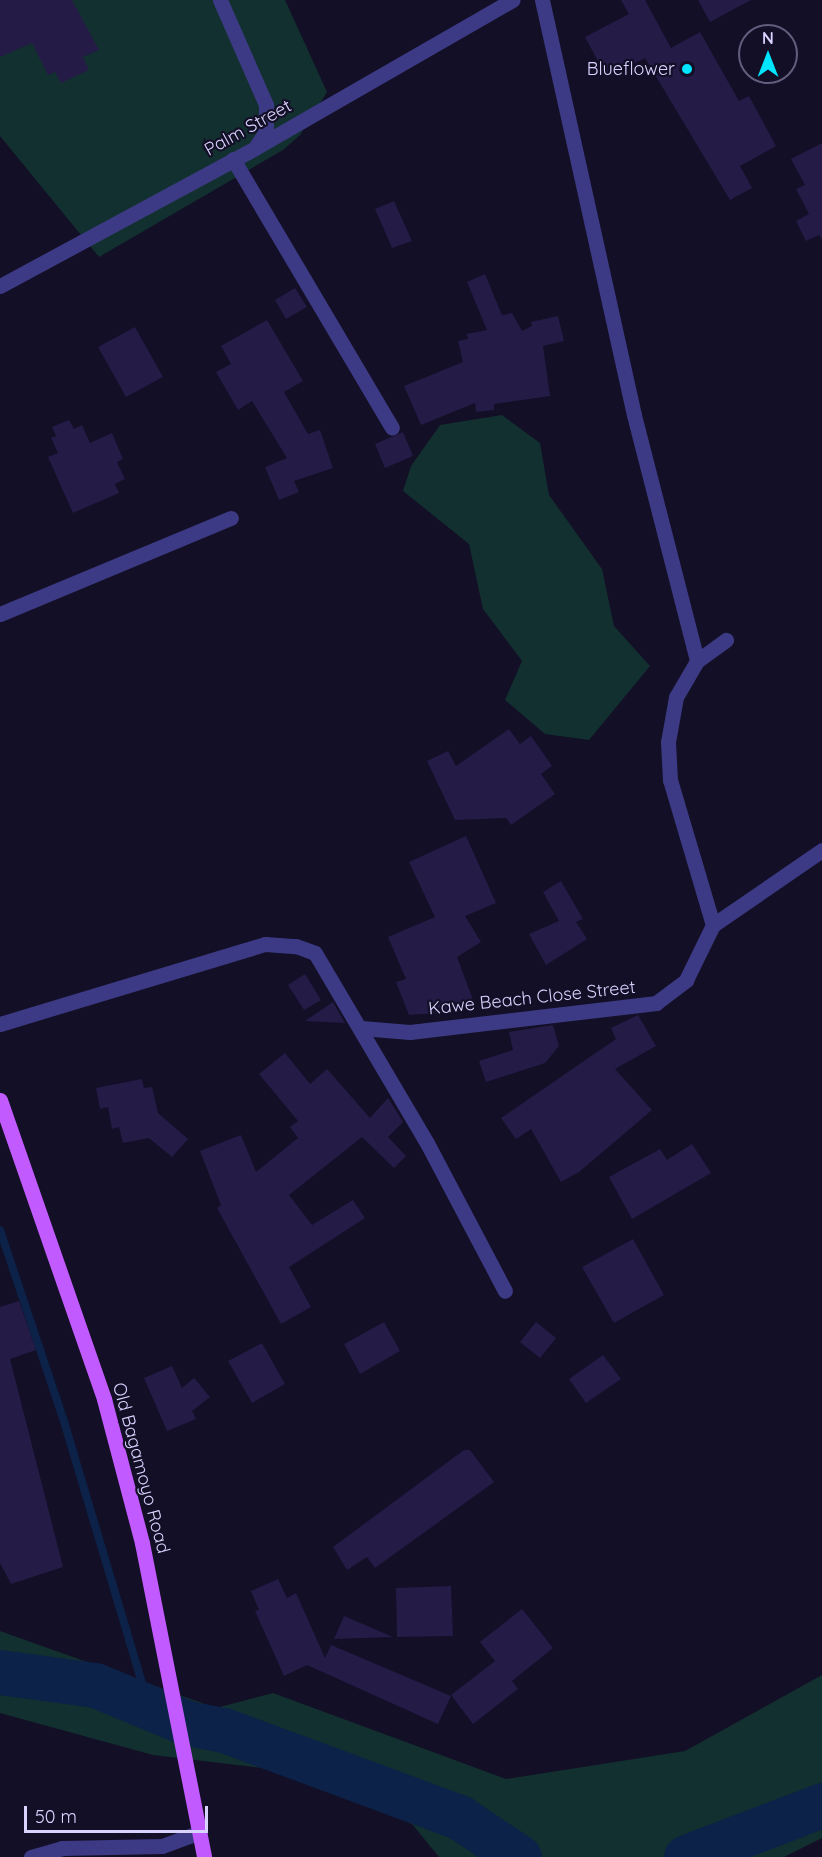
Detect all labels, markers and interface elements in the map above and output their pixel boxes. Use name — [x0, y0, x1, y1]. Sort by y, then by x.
north arrow — [738, 24, 798, 84]
text: N — [762, 28, 774, 48]
place label: Blueflower — [587, 58, 675, 80]
marker: Blueflower — [680, 62, 694, 76]
street label: Palm Street — [201, 95, 295, 161]
street label: Kawe Beach Close Street — [427, 976, 637, 1020]
street label: Old Bagamoyo Road — [108, 1380, 174, 1556]
scale bar — [27, 1794, 212, 1832]
text: 50 m — [35, 1805, 77, 1828]

